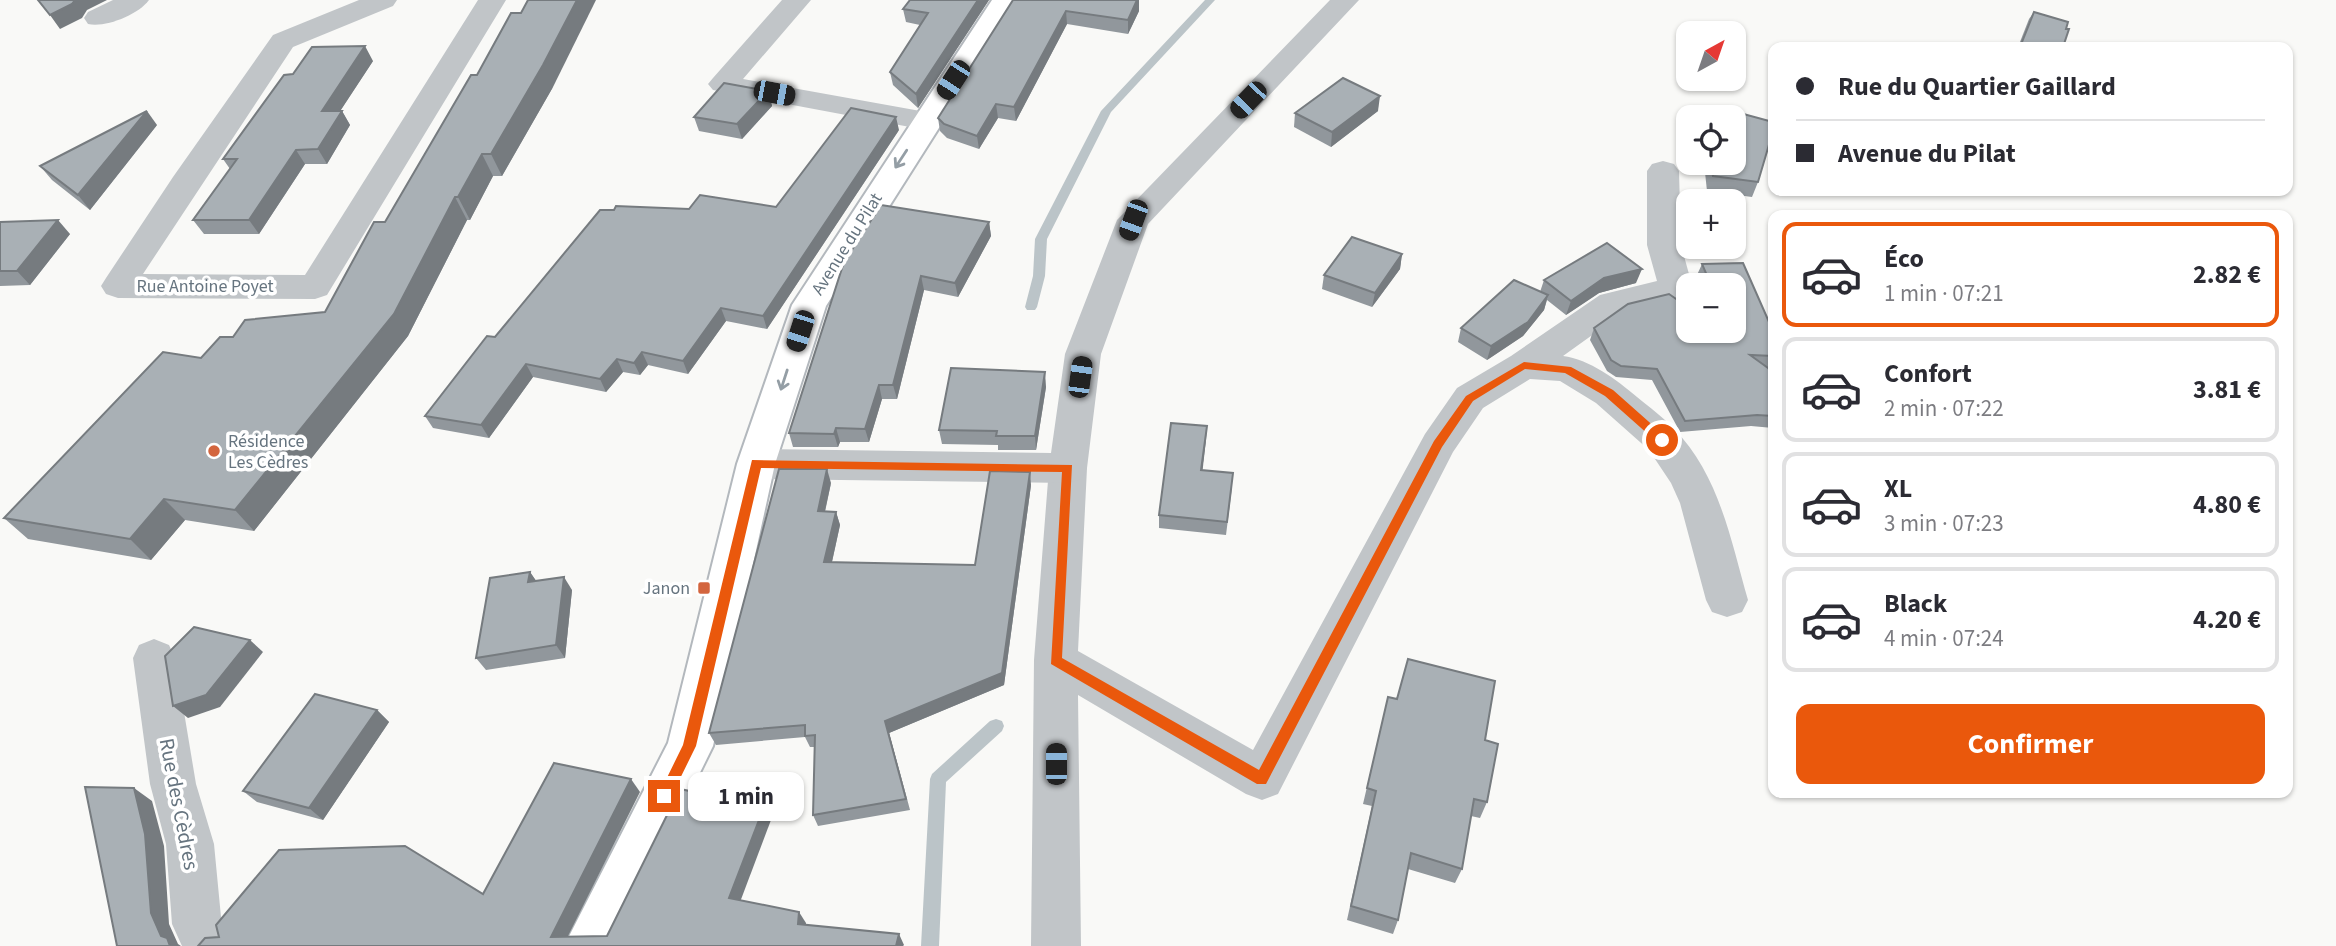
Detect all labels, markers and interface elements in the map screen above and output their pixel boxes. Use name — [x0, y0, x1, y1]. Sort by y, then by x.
north arrow — [1676, 21, 1746, 91]
map controls — [1676, 21, 1746, 343]
car — [933, 57, 974, 103]
text: Rue du Quartier Gaillard — [1838, 68, 2116, 105]
car — [1226, 78, 1271, 122]
car — [752, 79, 797, 107]
button: locate — [1676, 105, 1746, 175]
text: Avenue du Pilat — [1838, 135, 2016, 172]
one-way arrow — [894, 149, 908, 169]
street label: Avenue du Pilat — [806, 188, 888, 300]
button: + — [1676, 189, 1746, 259]
car — [1116, 197, 1151, 243]
text: Éco — [1884, 240, 1924, 277]
icon: car — [1800, 243, 1863, 306]
text: 2.82 € — [2193, 256, 2261, 293]
button: − — [1676, 273, 1746, 343]
street label: Rue Antoine Poyet — [136, 274, 274, 299]
text: 1 min · 07:21 — [1884, 277, 2004, 310]
car — [784, 308, 817, 354]
car — [1067, 355, 1094, 399]
text: Confort — [1884, 355, 1972, 392]
icon: car — [1800, 358, 1863, 421]
one-way arrow — [777, 369, 789, 391]
text: 3.81 € — [2193, 371, 2261, 408]
text: 2 min · 07:22 — [1884, 392, 2004, 425]
route start — [1646, 424, 1678, 456]
place label: Résidence Les Cèdres — [228, 429, 308, 475]
marker: Résidence Les Cèdres — [206, 443, 222, 459]
text: XL — [1884, 470, 1912, 507]
icon: car — [1800, 473, 1863, 536]
text: 4.80 € — [2193, 486, 2261, 523]
text: 3 min · 07:23 — [1884, 507, 2004, 540]
place label: Janon — [643, 576, 690, 601]
marker: Janon — [696, 580, 712, 596]
text: Black — [1884, 585, 1947, 622]
icon: car — [1800, 588, 1863, 651]
text: 4.20 € — [2193, 601, 2261, 638]
text: 4 min · 07:24 — [1884, 622, 2004, 655]
button: Confirmer — [1796, 704, 2265, 784]
street label: Rue des Cèdres — [152, 736, 206, 873]
car — [1046, 743, 1067, 785]
callout: 1 min — [688, 772, 804, 820]
route end — [648, 780, 680, 812]
text: 1 min — [718, 780, 774, 813]

